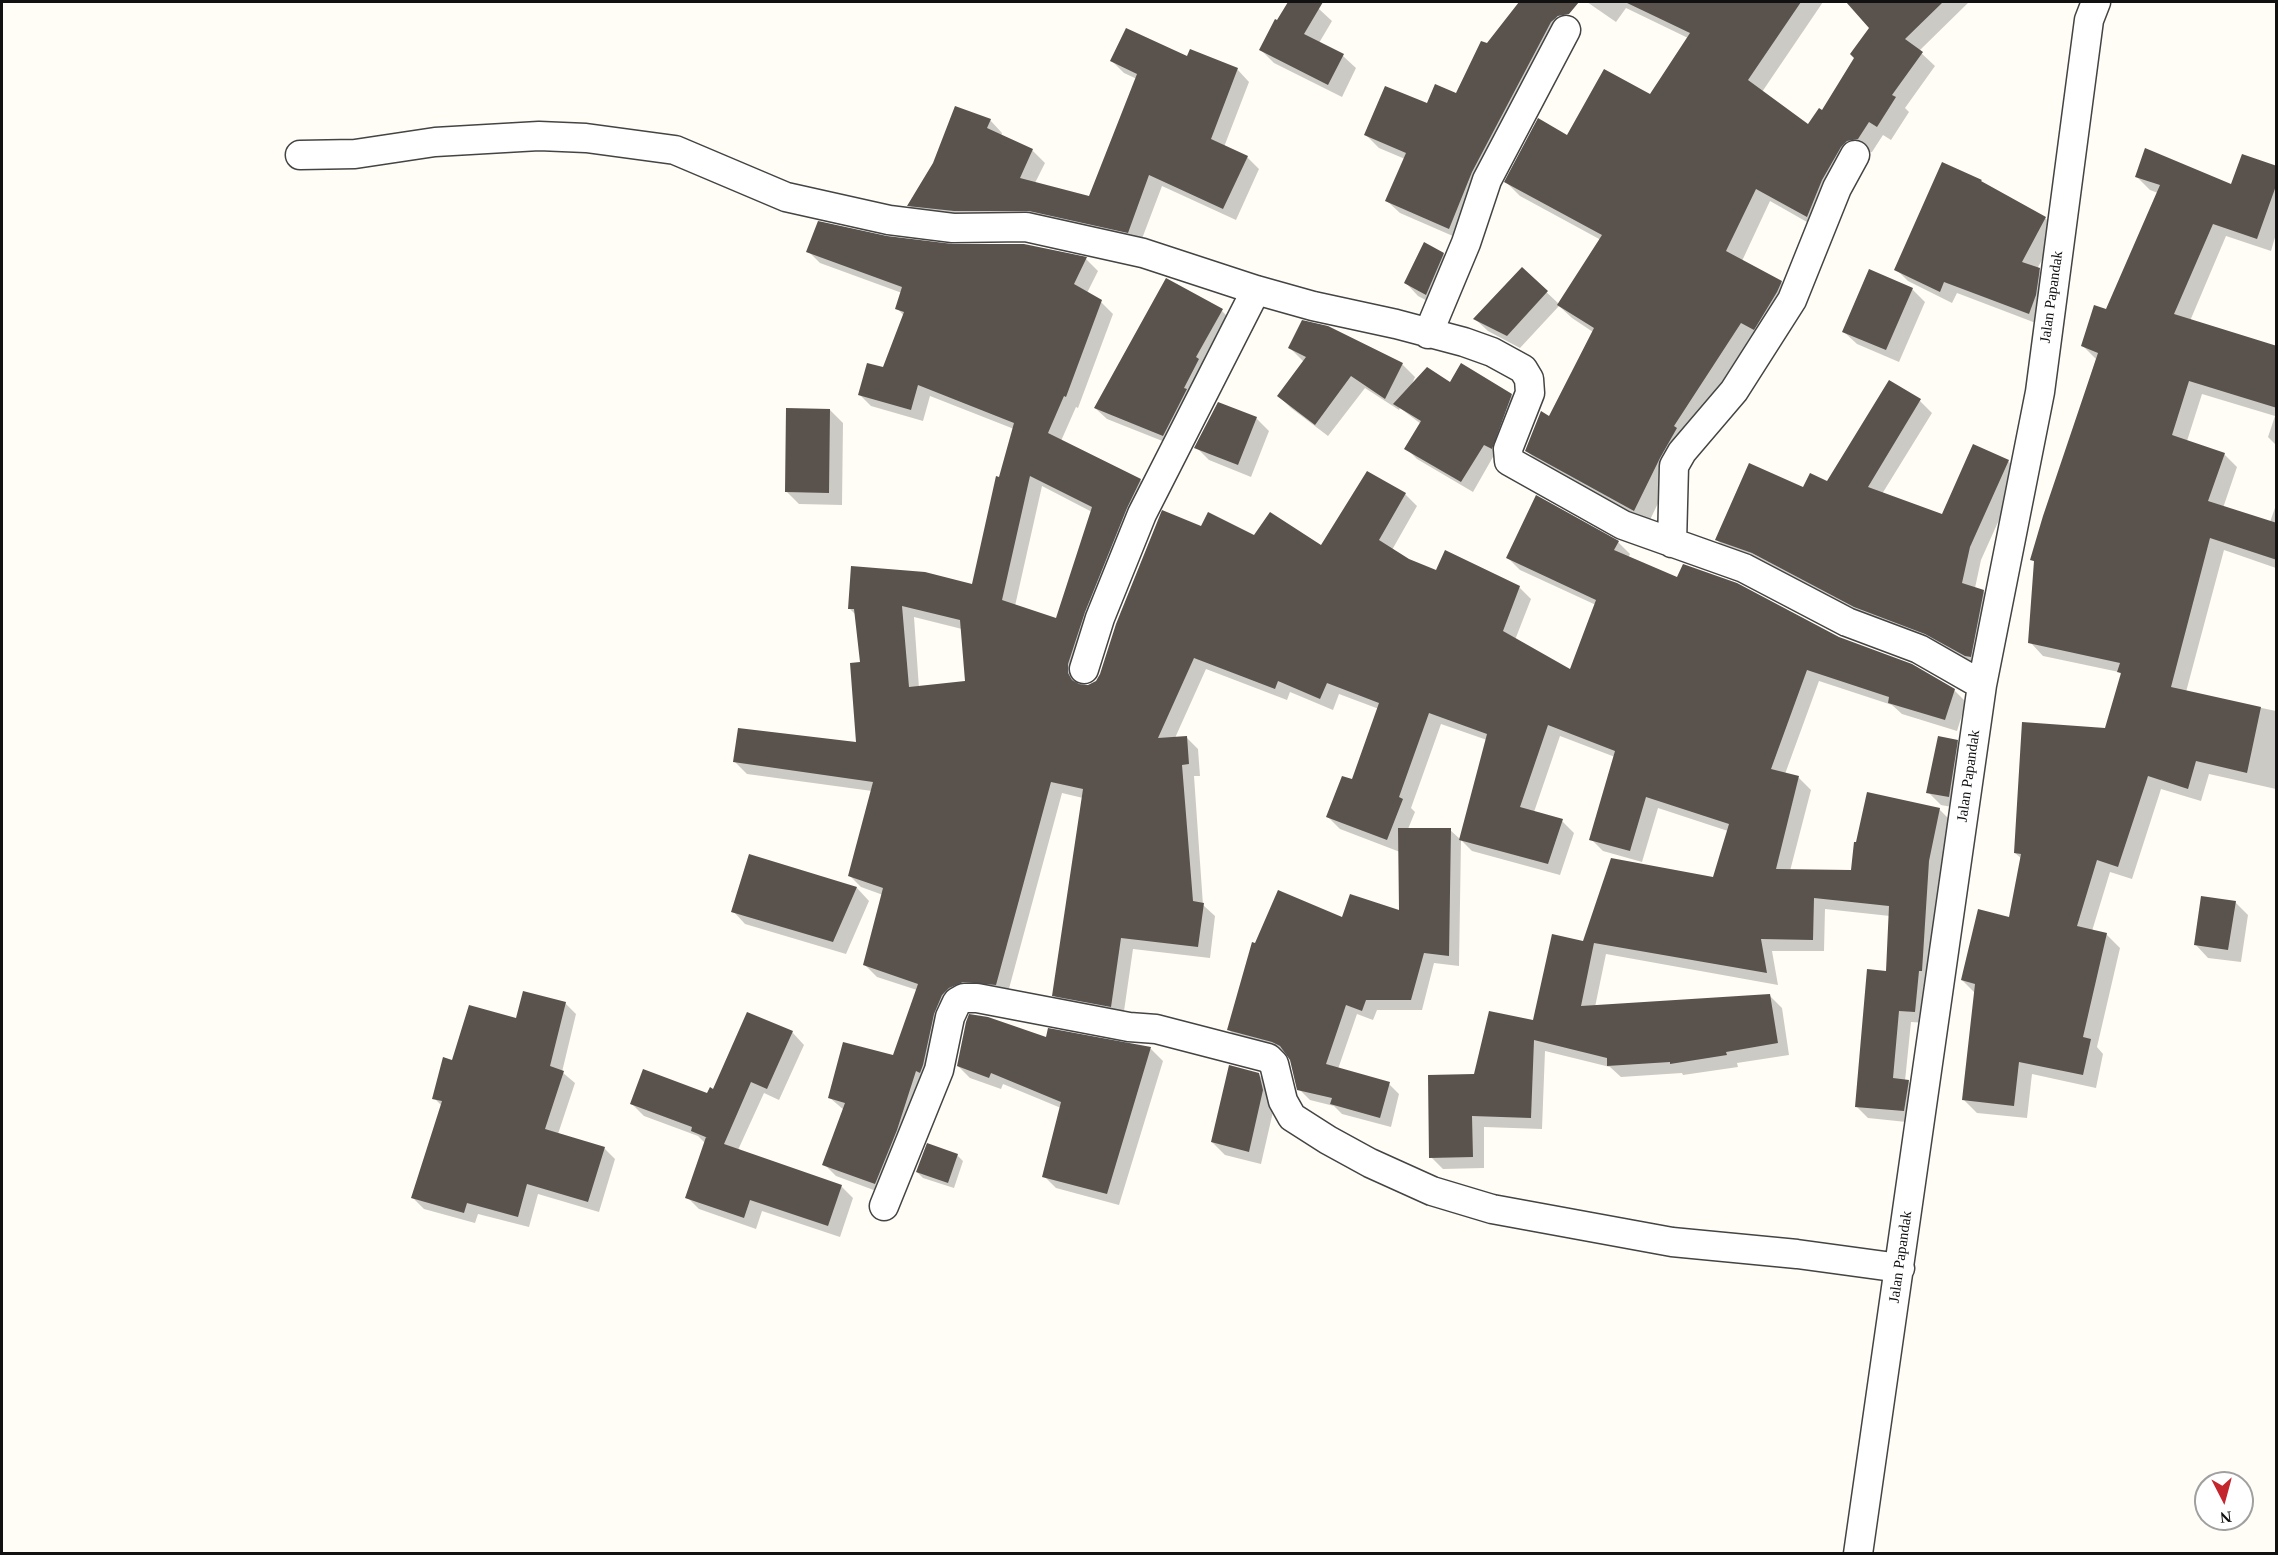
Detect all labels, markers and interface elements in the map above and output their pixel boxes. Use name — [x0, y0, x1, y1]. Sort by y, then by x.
street label: Jalan Papandak — [2037, 250, 2067, 344]
street label: Jalan Papandak — [1954, 729, 1984, 823]
street label: Jalan Papandak — [1886, 1210, 1916, 1304]
north arrow — [2194, 1471, 2254, 1531]
text: N — [2219, 1508, 2232, 1526]

